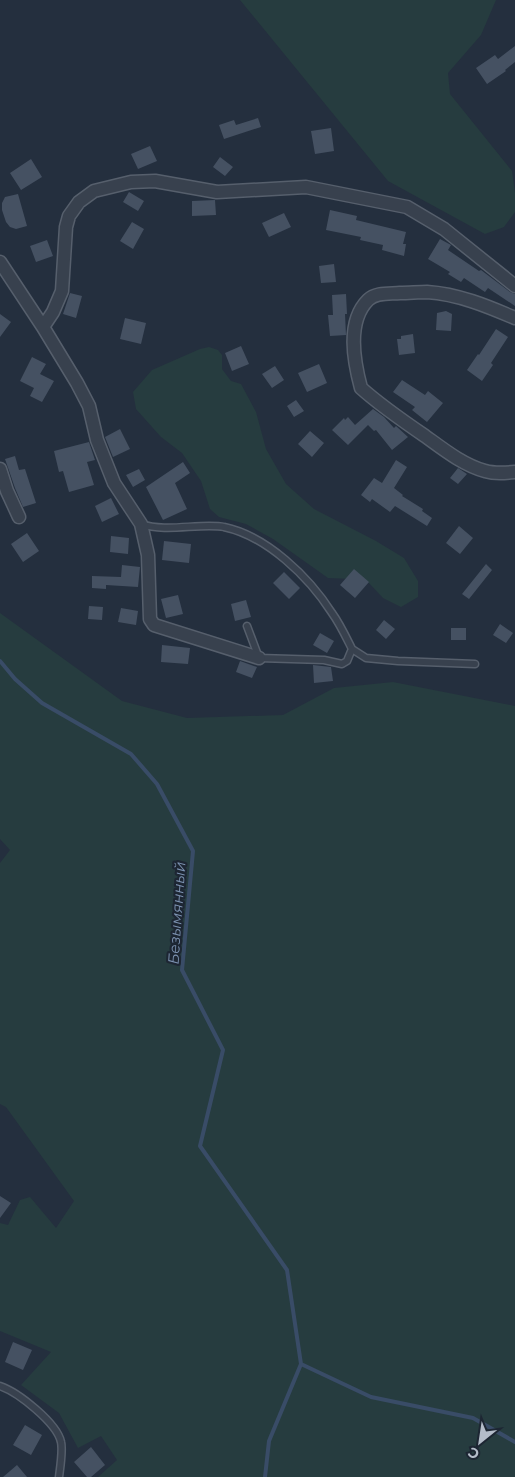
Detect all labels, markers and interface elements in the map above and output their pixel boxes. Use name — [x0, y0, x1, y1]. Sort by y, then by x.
water label: Безымянный — [163, 861, 190, 965]
north arrow — [455, 1417, 505, 1467]
text: С — [465, 1443, 482, 1464]

